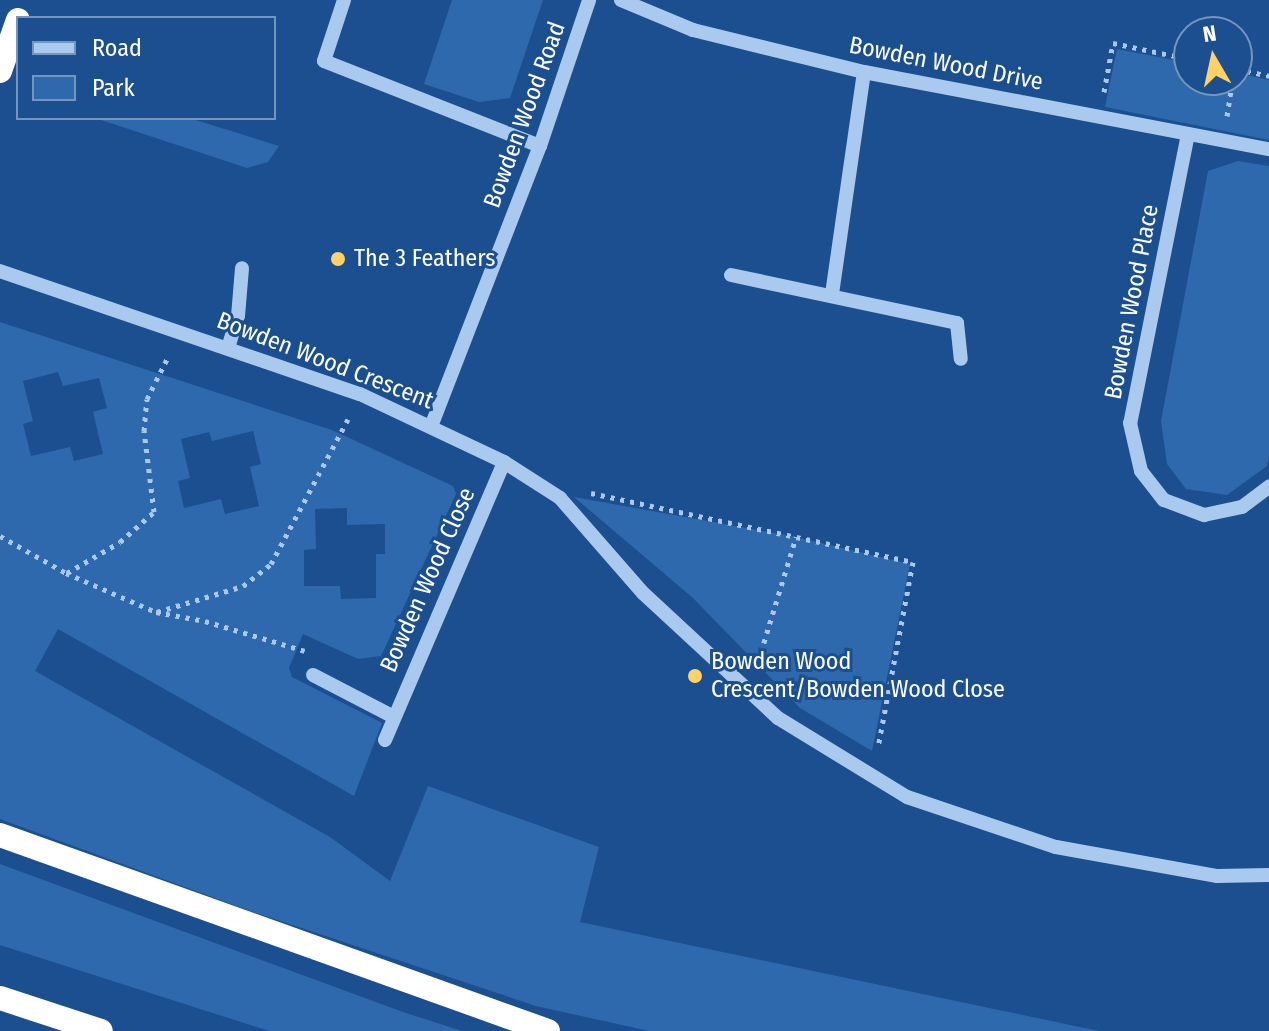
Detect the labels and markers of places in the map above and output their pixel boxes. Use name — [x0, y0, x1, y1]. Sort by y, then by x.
place label: The 3 Feathers — [354, 245, 495, 273]
marker: The 3 Feathers — [329, 250, 347, 268]
place label: Bowden Wood Crescent/Bowden Wood Close — [711, 648, 1005, 704]
marker: Bowden Wood Crescent/Bowden Wood Close — [686, 667, 704, 685]

